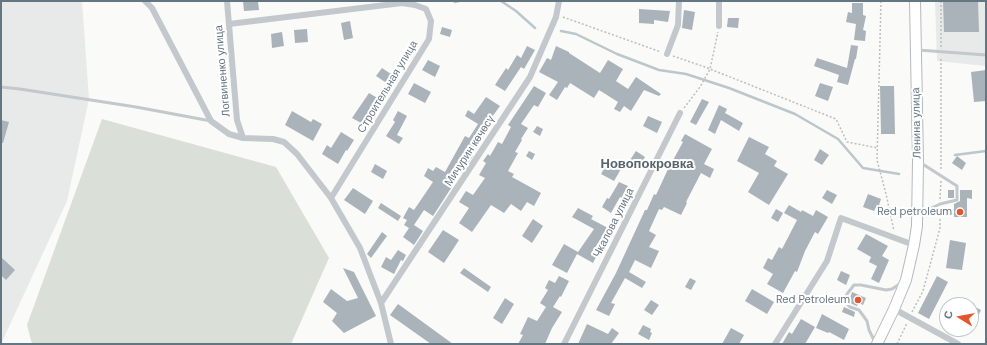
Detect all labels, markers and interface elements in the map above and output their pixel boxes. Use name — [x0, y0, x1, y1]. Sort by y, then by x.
street label: Логвиненко улица — [212, 25, 234, 117]
street label: Строительная улица — [355, 38, 421, 136]
street label: Ленина улица — [910, 87, 924, 159]
street label: Мичурин көчөсү — [442, 113, 498, 189]
district label: Новопокровка — [601, 157, 693, 173]
street label: Чкалова улица — [591, 186, 637, 260]
place label: Red petroleum — [877, 205, 952, 219]
marker: Red petroleum — [955, 207, 965, 217]
place label: Red Petroleum — [776, 293, 850, 307]
marker: Red Petroleum — [853, 295, 863, 305]
north arrow — [939, 297, 979, 337]
text: С — [941, 310, 956, 320]

